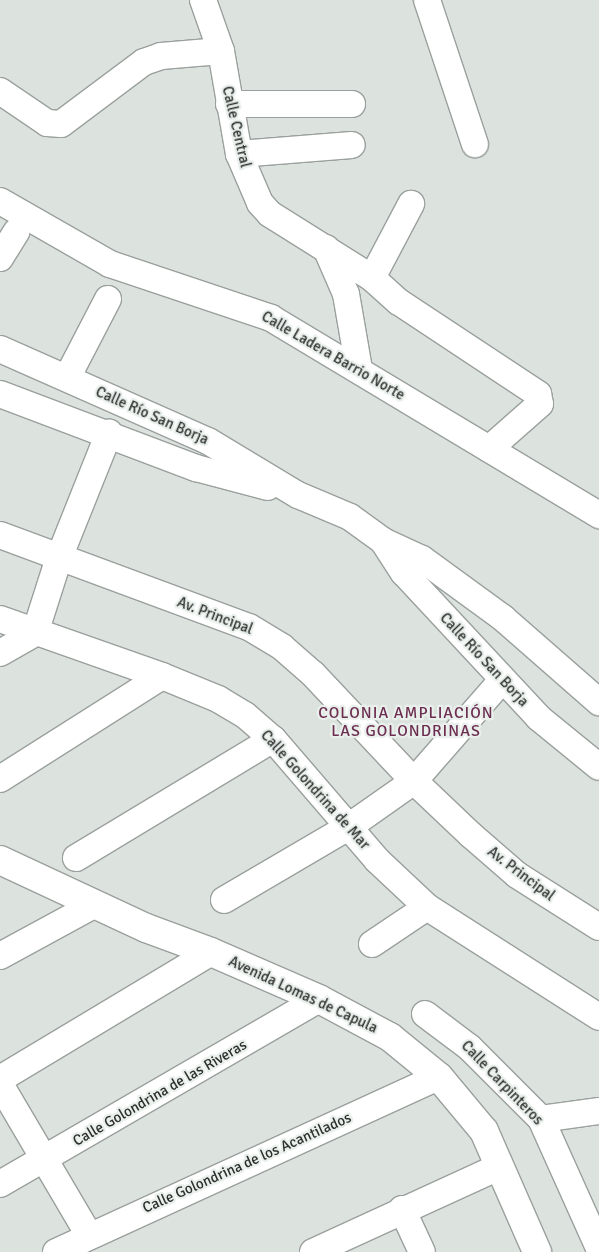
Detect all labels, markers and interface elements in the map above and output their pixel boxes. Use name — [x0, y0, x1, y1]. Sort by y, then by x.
street label: Calle Central — [218, 84, 254, 170]
street label: Calle Ladera Barrio Norte — [258, 308, 408, 404]
street label: Calle Río San Borja — [93, 383, 211, 449]
street label: Av. Principal — [175, 593, 255, 639]
street label: Calle Río San Borja — [436, 609, 532, 711]
district label: COLONIA AMPLIACIÓN LAS GOLONDRINAS — [316, 703, 496, 741]
street label: Calle Golondrina de Mar — [257, 727, 373, 853]
street label: Av. Principal — [484, 843, 558, 905]
street label: Avenida Lomas de Capula — [226, 953, 380, 1037]
street label: Calle Golondrina de las Riveras — [70, 1036, 250, 1150]
street label: Calle Carpinteros — [457, 1037, 547, 1129]
street label: Calle Golondrina de los Acantilados — [140, 1109, 354, 1217]

